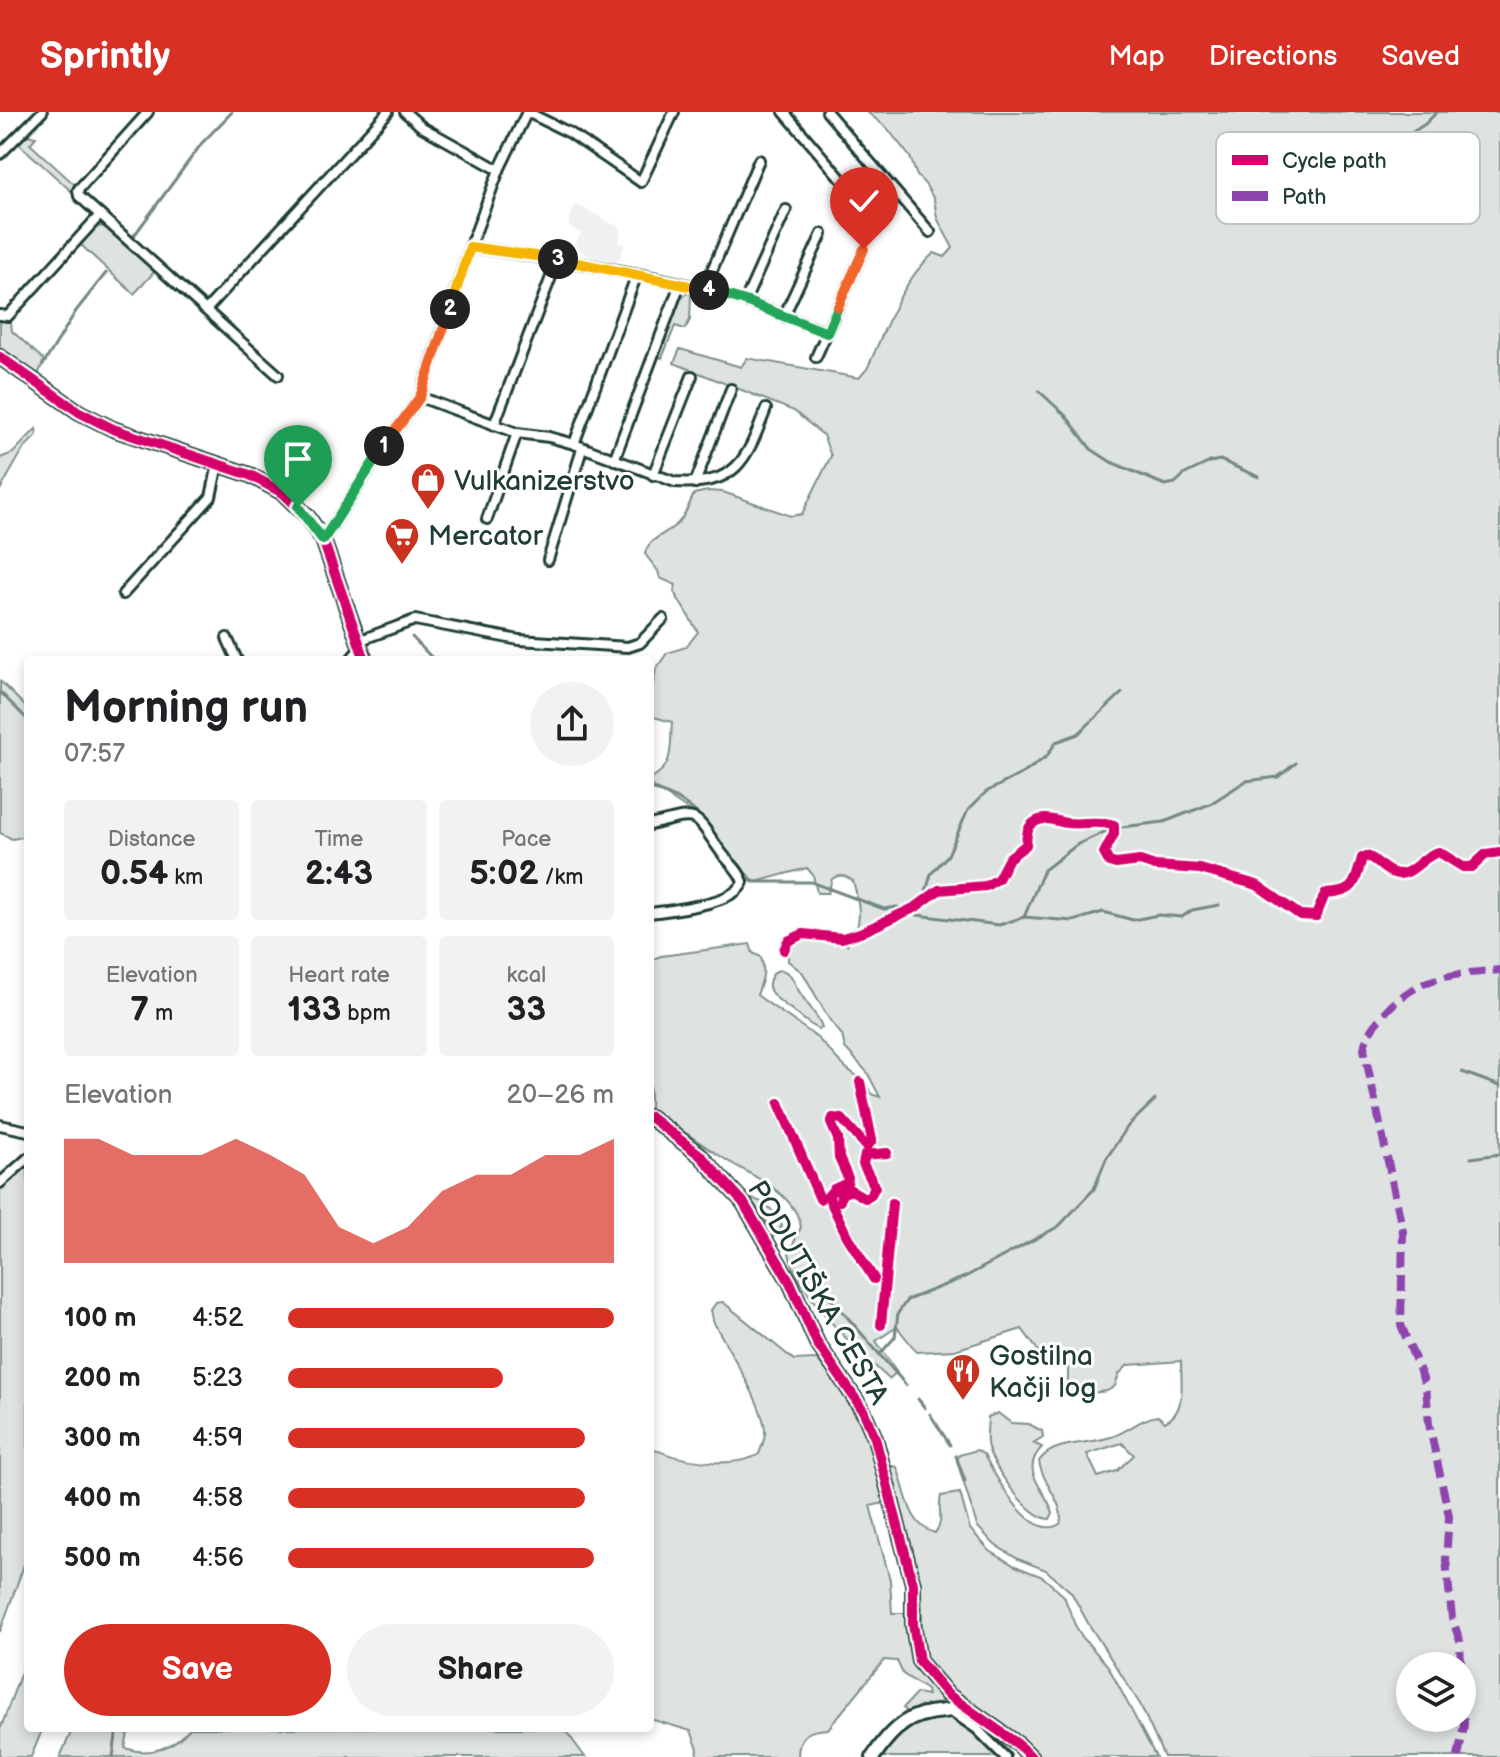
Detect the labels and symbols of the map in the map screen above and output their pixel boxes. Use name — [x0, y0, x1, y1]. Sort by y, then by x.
legend — [1216, 132, 1480, 224]
text: Cycle path — [1282, 148, 1387, 175]
pin — [830, 167, 898, 249]
text: Path — [1282, 184, 1326, 211]
pin: 3 — [538, 239, 578, 279]
pin: 4 — [689, 270, 729, 310]
pin: 2 — [430, 289, 470, 329]
pin — [264, 425, 332, 507]
pin: 1 — [364, 426, 404, 466]
shop icon: Vulkanizerstvo — [409, 461, 447, 511]
place label: Vulkanizerstvo — [454, 465, 635, 498]
supermarket icon: Mercator — [383, 516, 421, 566]
place label: Mercator — [428, 520, 544, 553]
street label: PODUTIŠKA CESTA — [740, 1175, 896, 1411]
place label: Gostilna Kačji log — [989, 1340, 1097, 1405]
restaurant icon: Gostilna Kačji log — [944, 1352, 982, 1402]

